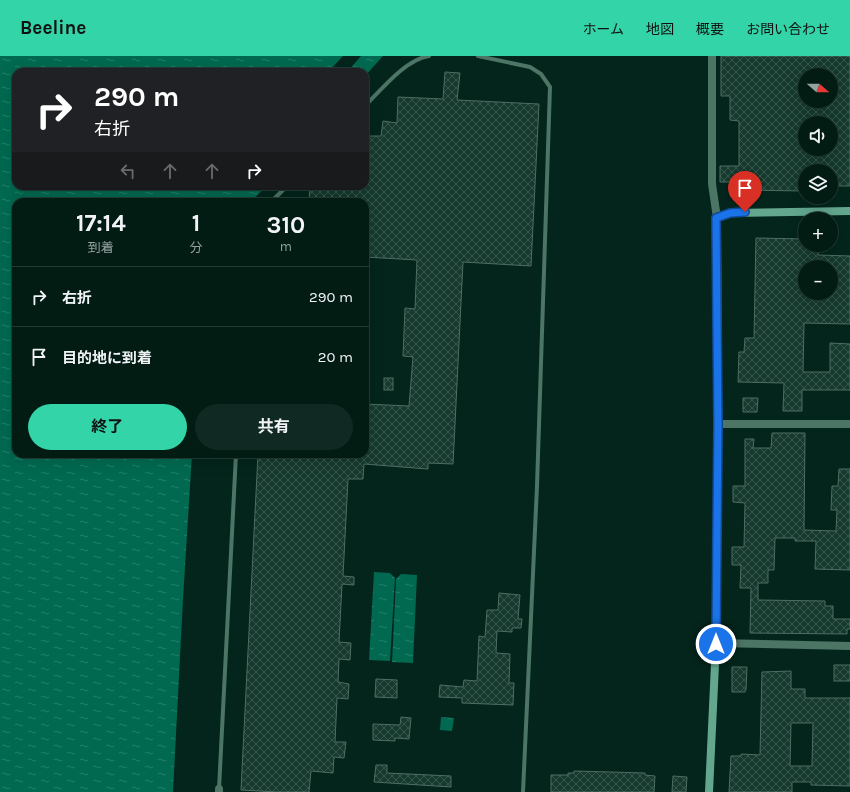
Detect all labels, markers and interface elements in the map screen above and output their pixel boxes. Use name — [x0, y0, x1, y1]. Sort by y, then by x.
text: Beeline — [20, 17, 86, 39]
text: ホーム — [582, 21, 624, 38]
text: 地図 — [646, 21, 674, 38]
text: 概要 — [696, 21, 724, 38]
text: お問い合わせ — [746, 21, 830, 38]
north arrow — [798, 68, 838, 108]
map controls — [798, 68, 838, 300]
text: 290 m — [94, 80, 179, 113]
icon: right — [28, 84, 80, 136]
button: sound — [798, 116, 838, 156]
text: 右折 — [94, 118, 130, 140]
icon: left — [117, 160, 139, 182]
icon: ahead — [159, 160, 181, 182]
icon: ahead — [201, 160, 223, 182]
icon: right — [243, 160, 265, 182]
button: layers — [798, 164, 838, 204]
pin — [728, 171, 762, 212]
icon: arrive — [734, 177, 756, 199]
text: 17:14 — [76, 209, 126, 237]
text: 1 — [192, 209, 200, 237]
text: 310 — [266, 211, 305, 239]
button: + — [798, 212, 838, 252]
text: m — [280, 239, 292, 254]
text: 到着 — [88, 240, 114, 255]
text: 分 — [190, 240, 203, 255]
button: − — [798, 260, 838, 300]
icon: right — [28, 286, 50, 308]
text: 290 m — [309, 288, 353, 306]
text: 右折 — [62, 289, 92, 307]
icon: arrive — [28, 346, 50, 368]
text: 20 m — [318, 348, 353, 366]
text: 目的地に到着 — [62, 349, 152, 367]
button: 終了 — [28, 404, 187, 450]
button: 共有 — [195, 404, 353, 450]
position arrow — [695, 623, 737, 665]

